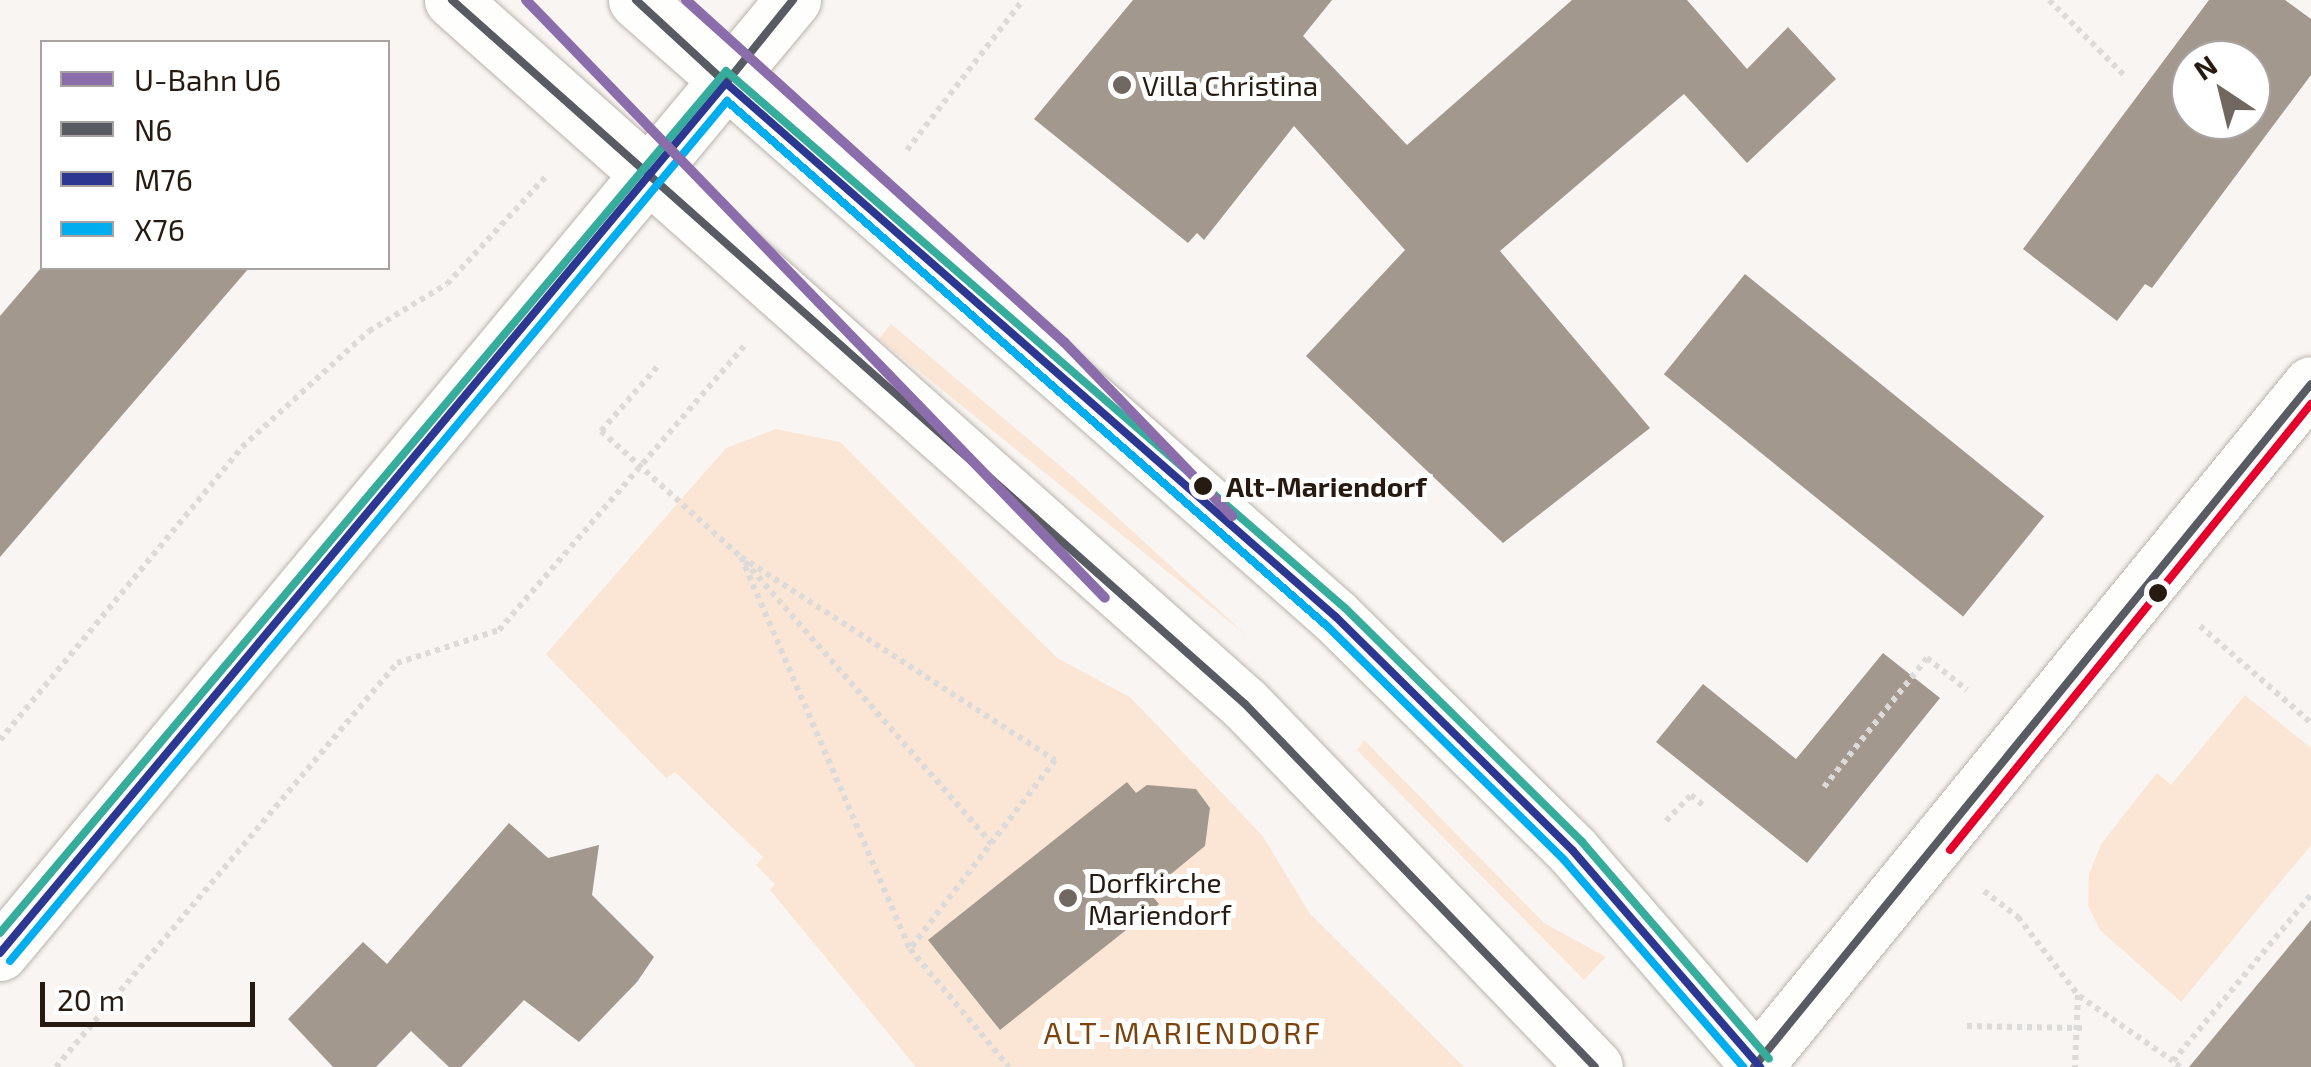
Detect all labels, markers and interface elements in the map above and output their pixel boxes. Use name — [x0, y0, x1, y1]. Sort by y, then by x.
legend — [40, 40, 390, 270]
north arrow — [2171, 40, 2271, 140]
text: N — [2187, 47, 2223, 87]
text: U-Bahn U6 — [134, 61, 281, 97]
place label: Villa Christina — [1142, 68, 1318, 102]
marker: Villa Christina — [1111, 74, 1133, 96]
text: N6 — [134, 111, 172, 147]
text: M76 — [134, 161, 193, 197]
text: X76 — [134, 211, 185, 247]
place label: Alt-Mariendorf — [1226, 469, 1427, 503]
marker: Alt-Mariendorf — [1190, 473, 1216, 499]
unlabelled marker — [2148, 583, 2168, 603]
place label: Dorfkirche Mariendorf — [1088, 865, 1231, 931]
marker: Dorfkirche Mariendorf — [1057, 887, 1079, 909]
scale bar — [45, 962, 260, 1024]
text: 20 m — [57, 981, 125, 1017]
district label: ALT-MARIENDORF — [1043, 1014, 1323, 1050]

